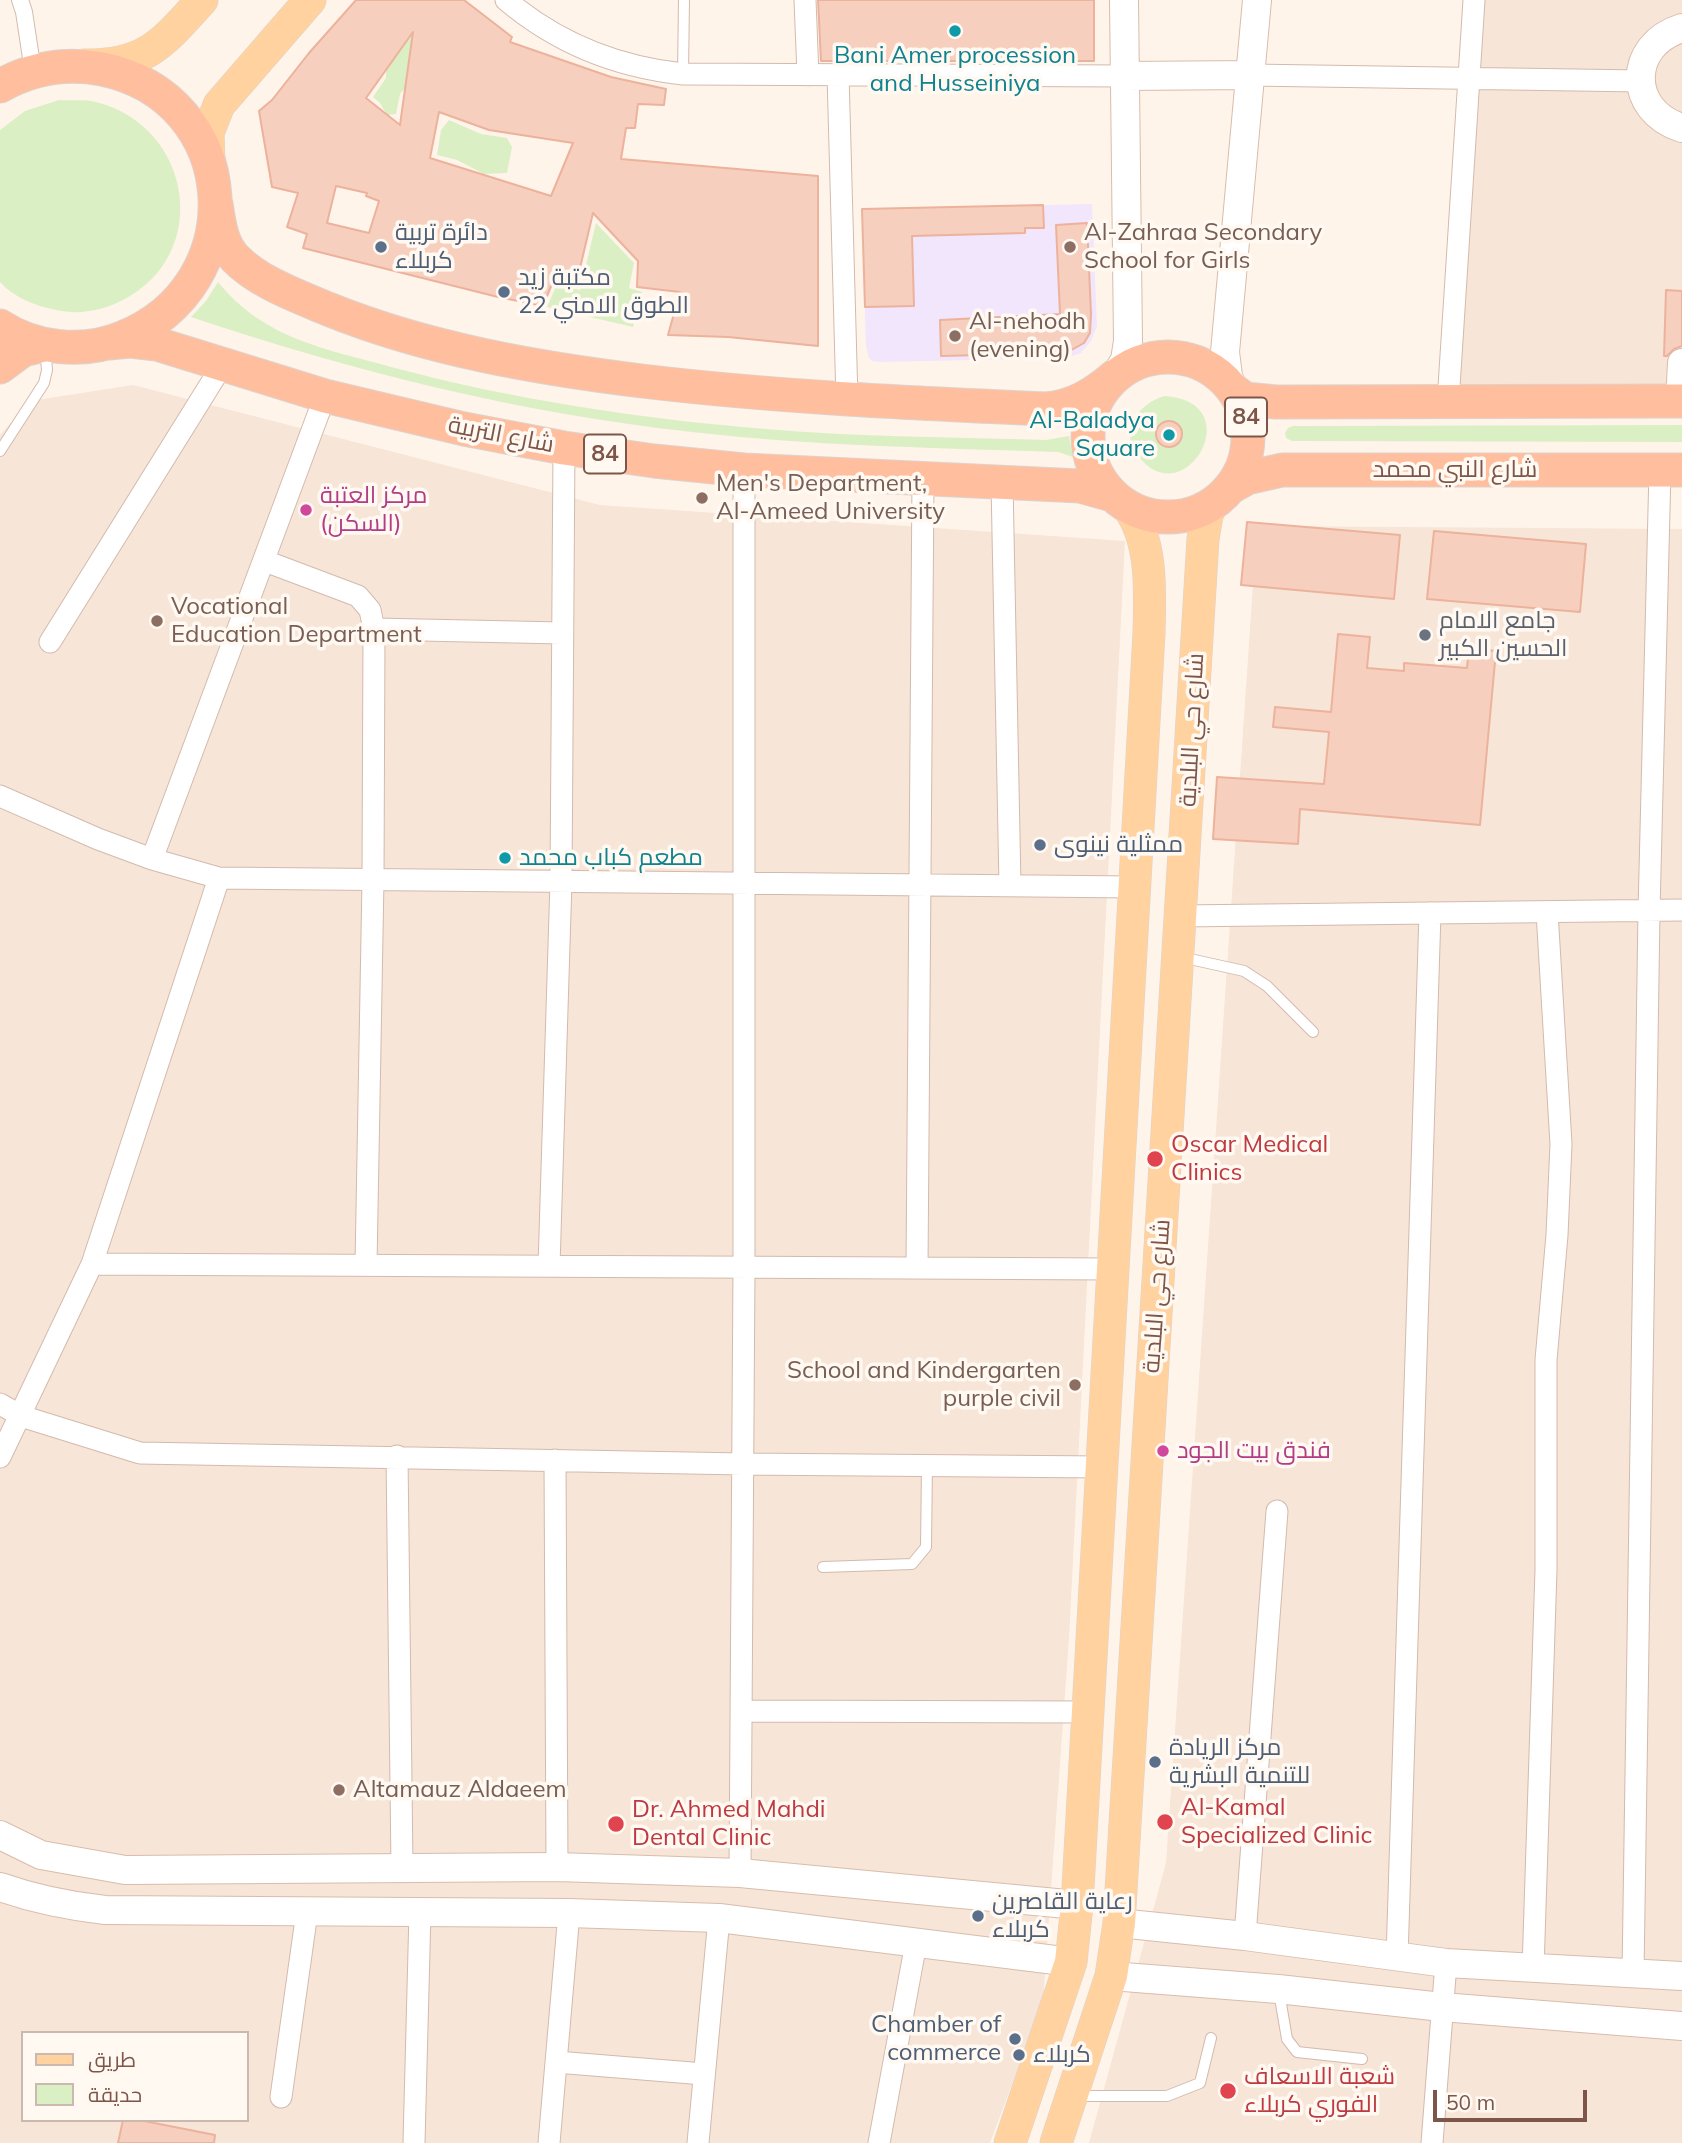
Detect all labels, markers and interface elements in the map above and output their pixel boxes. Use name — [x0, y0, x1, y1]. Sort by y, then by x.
marker: Bani Amer procession and Husseiniya — [947, 23, 963, 39]
place label: Bani Amer procession and Husseiniya — [834, 42, 1076, 98]
place label: دائرة تربية كربلاء — [395, 219, 488, 275]
place label: Al-Zahraa Secondary School for Girls — [1084, 219, 1322, 275]
marker: دائرة تربية كربلاء — [373, 239, 389, 255]
marker: Al-Zahraa Secondary School for Girls — [1062, 239, 1078, 255]
place label: مكتبة زيد الطوق الامني 22 — [518, 264, 689, 320]
marker: مكتبة زيد الطوق الامني 22 — [496, 284, 512, 300]
place label: Al-nehodh (evening) — [969, 308, 1086, 364]
marker: Al-nehodh (evening) — [947, 328, 963, 344]
road number: 84 — [1225, 398, 1267, 436]
place label: Al-Baladya Square — [1029, 407, 1155, 463]
street label: شارع التربية — [446, 411, 556, 459]
marker: Al-Baladya Square — [1161, 427, 1177, 443]
road number: 84 — [584, 435, 626, 474]
street label: شارع النبي محمد — [1373, 456, 1537, 484]
place label: Men's Department, Al-Ameed University — [716, 470, 945, 526]
place label: مركز العتبة (السكن) — [320, 482, 427, 538]
marker: Men's Department, Al-Ameed University — [694, 490, 710, 506]
marker: مركز العتبة (السكن) — [298, 502, 314, 518]
place label: Vocational Education Department — [171, 593, 422, 649]
place label: جامع الامام الحسين الكبير — [1439, 607, 1567, 663]
marker: Vocational Education Department — [149, 613, 165, 629]
marker: جامع الامام الحسين الكبير — [1417, 627, 1433, 643]
street label: شارع حي البلدية — [1174, 652, 1210, 808]
place label: ممثلية نينوى — [1054, 831, 1183, 859]
marker: ممثلية نينوى — [1032, 837, 1048, 853]
place label: مطعم كباب محمد — [519, 844, 703, 872]
marker: مطعم كباب محمد — [497, 850, 513, 866]
place label: Oscar Medical Clinics — [1171, 1131, 1328, 1187]
marker: Oscar Medical Clinics — [1145, 1149, 1165, 1169]
street label: شارع حي البلدية — [1137, 1218, 1177, 1374]
place label: School and Kindergarten purple civil — [787, 1357, 1061, 1413]
marker: School and Kindergarten purple civil — [1067, 1377, 1083, 1393]
place label: فندق بيت الجود — [1177, 1437, 1331, 1465]
marker: فندق بيت الجود — [1155, 1443, 1171, 1459]
place label: مركز الريادة للتنمية البشرية — [1169, 1734, 1310, 1790]
marker: مركز الريادة للتنمية البشرية — [1147, 1754, 1163, 1770]
place label: Altamauz Aldaeem — [353, 1776, 567, 1804]
marker: Altamauz Aldaeem — [331, 1782, 347, 1798]
place label: Al-Kamal Specialized Clinic — [1181, 1794, 1372, 1850]
place label: Dr. Ahmed Mahdi Dental Clinic — [632, 1796, 826, 1852]
marker: Al-Kamal Specialized Clinic — [1155, 1812, 1175, 1832]
marker: Dr. Ahmed Mahdi Dental Clinic — [606, 1814, 626, 1834]
place label: رعاية القاصرين كربلاء — [992, 1888, 1133, 1944]
marker: رعاية القاصرين كربلاء — [970, 1908, 986, 1924]
place label: Chamber of commerce — [871, 2011, 1001, 2067]
legend — [21, 2031, 248, 2122]
marker: Chamber of commerce — [1007, 2031, 1023, 2047]
place label: كربلاء — [1033, 2041, 1091, 2069]
text: طريق — [88, 2046, 136, 2072]
marker: كربلاء — [1011, 2047, 1027, 2063]
place label: شعبة الاسعاف الفوري كربلاء — [1244, 2063, 1395, 2119]
scale bar — [1437, 2076, 1591, 2120]
text: حديقة — [88, 2081, 142, 2107]
marker: شعبة الاسعاف الفوري كربلاء — [1218, 2081, 1238, 2101]
text: 50 m — [1446, 2089, 1495, 2115]

